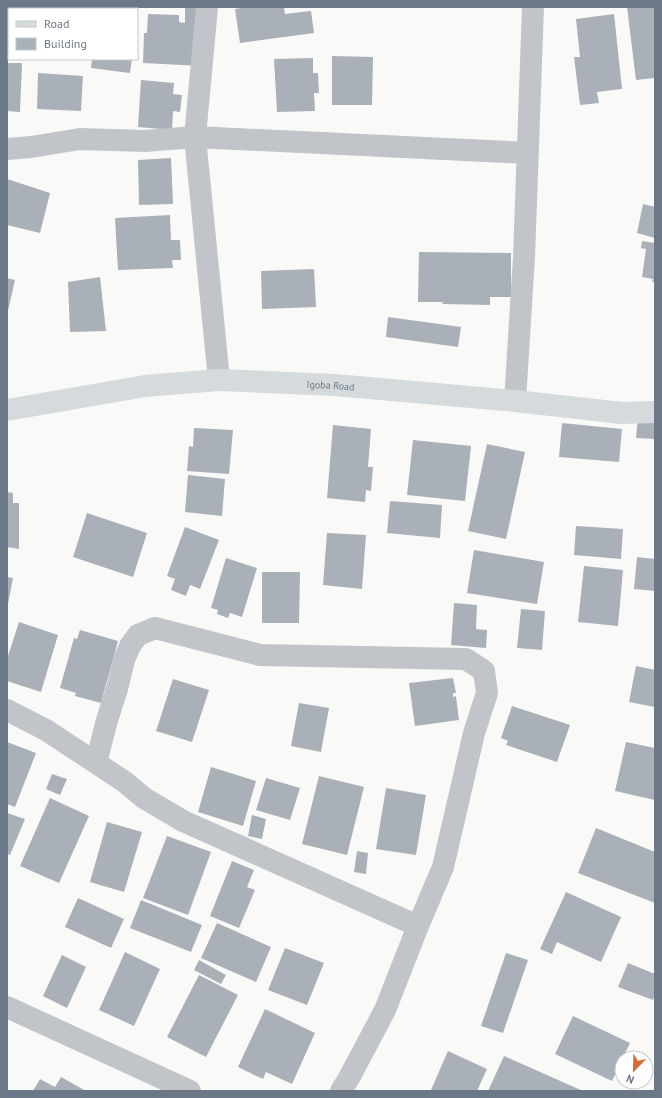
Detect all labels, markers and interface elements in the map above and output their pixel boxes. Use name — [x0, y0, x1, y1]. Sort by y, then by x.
legend — [8, 8, 138, 60]
text: Road — [44, 16, 69, 31]
text: Building — [44, 36, 87, 51]
street label: Igoba Road — [306, 378, 355, 394]
north arrow — [614, 1050, 654, 1090]
text: N — [624, 1071, 636, 1087]

